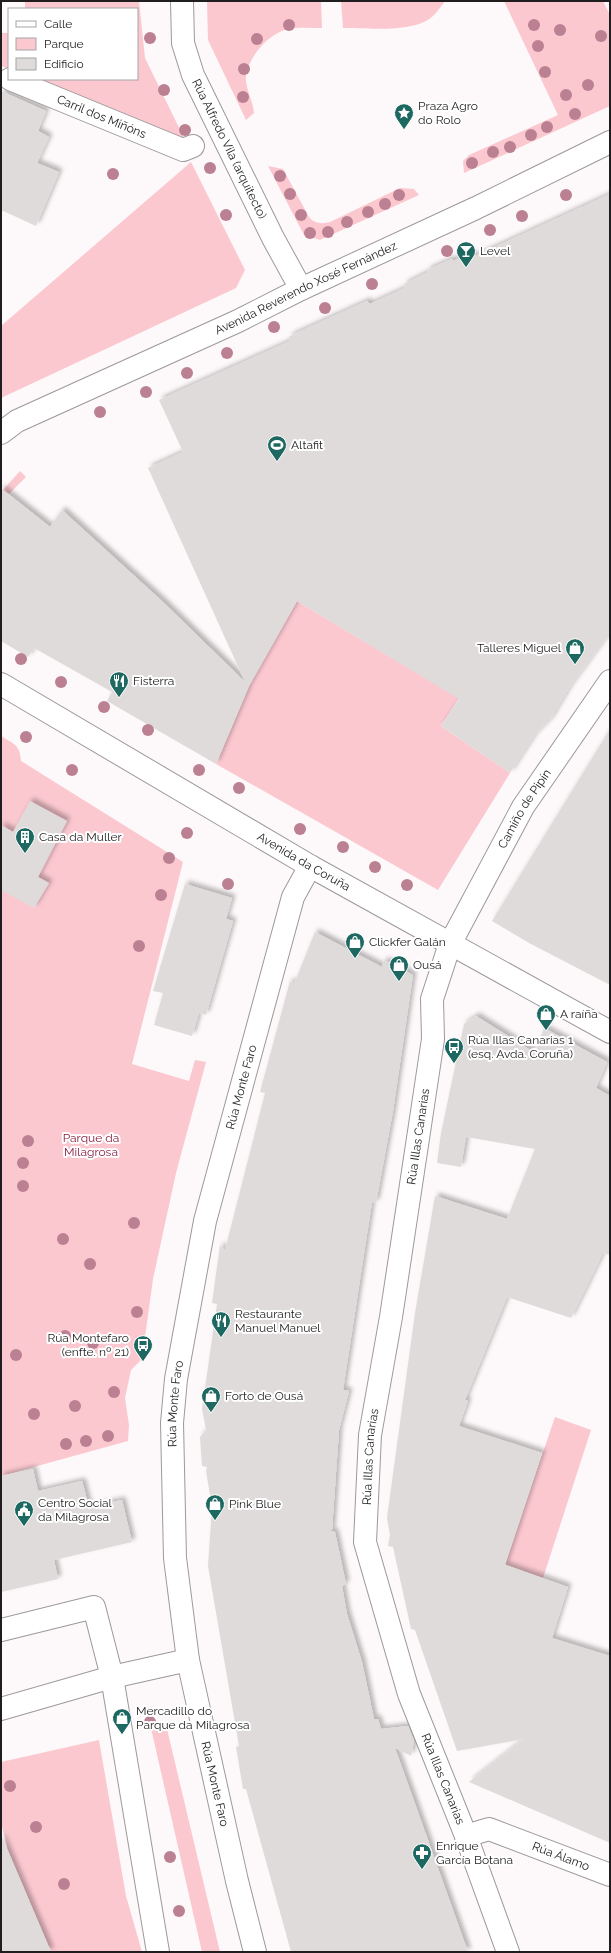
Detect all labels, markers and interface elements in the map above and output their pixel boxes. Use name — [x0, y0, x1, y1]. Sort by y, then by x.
legend — [8, 8, 138, 80]
text: Calle — [44, 17, 72, 31]
text: Parque — [44, 37, 84, 51]
text: Edificio — [44, 57, 84, 71]
street label: Rúa Alfredo Vila (arquitecto) — [189, 77, 270, 221]
street label: Carril dos Miñóns — [55, 92, 149, 141]
place label: Praza Agro do Rolo — [418, 99, 478, 127]
place icon: Praza Agro do Rolo — [393, 102, 415, 130]
street label: Avenida Reverendo Xosé Fernández — [213, 239, 399, 338]
bar icon: Level — [455, 240, 477, 268]
place label: Level — [480, 244, 511, 258]
sports icon: Altafit — [266, 434, 288, 462]
place label: Altafit — [291, 438, 323, 452]
shop icon: Talleres Miguel — [564, 637, 586, 665]
place label: Talleres Miguel — [477, 641, 562, 655]
restaurant icon: Fisterra — [108, 670, 130, 698]
place label: Fisterra — [133, 674, 174, 688]
street label: Camiño de Pipín — [495, 767, 554, 851]
building icon: Casa da Muller — [14, 826, 36, 854]
street label: Avenida da Coruña — [255, 829, 353, 894]
place label: Casa da Muller — [39, 830, 122, 844]
shop icon: Clickfer Galán — [344, 931, 366, 959]
place label: Clickfer Galán — [369, 935, 446, 949]
shop icon: Ousá — [388, 954, 410, 982]
place label: Ousá — [413, 958, 441, 972]
shop icon: A raíña — [535, 1003, 557, 1031]
place label: A raíña — [560, 1007, 598, 1021]
place label: Rúa Illas Canarias 1 (esq. Avda. Coruña) — [468, 1033, 573, 1061]
bus stop icon: Rúa Illas Canarias 1 (esq. Avda. Coruña) — [443, 1036, 465, 1064]
street label: Rúa Monte Faro — [223, 1043, 260, 1131]
street label: Rúa Illas Canarias — [404, 1087, 432, 1186]
park label: Parque da Milagrosa — [63, 1131, 119, 1159]
place label: Restaurante Manuel Manuel — [235, 1307, 321, 1335]
restaurant icon: Restaurante Manuel Manuel — [210, 1310, 232, 1338]
place label: Rúa Montefaro (enfte. nº 21) — [48, 1331, 129, 1359]
bus stop icon: Rúa Montefaro (enfte. nº 21) — [132, 1334, 154, 1362]
street label: Rúa Monte Faro — [165, 1359, 186, 1447]
shop icon: Forto de Ousá — [200, 1385, 222, 1413]
place label: Forto de Ousá — [225, 1389, 303, 1403]
street label: Rúa Illas Canarias — [360, 1407, 382, 1505]
shop icon: Pink Blue — [204, 1493, 226, 1521]
place label: Centro Social da Milagrosa — [38, 1496, 113, 1524]
place label: Pink Blue — [229, 1497, 281, 1511]
public building icon: Centro Social da Milagrosa — [13, 1499, 35, 1527]
place label: Mercadillo do Parque da Milagrosa — [136, 1704, 250, 1732]
shop icon: Mercadillo do Parque da Milagrosa — [111, 1707, 133, 1735]
street label: Rúa Illas Canarias — [418, 1731, 468, 1827]
street label: Rúa Monte Faro — [198, 1740, 232, 1828]
place label: Enrique García Botana — [436, 1839, 513, 1867]
street label: Rúa Álamo — [530, 1839, 592, 1874]
pharmacy icon: Enrique García Botana — [411, 1842, 433, 1870]

